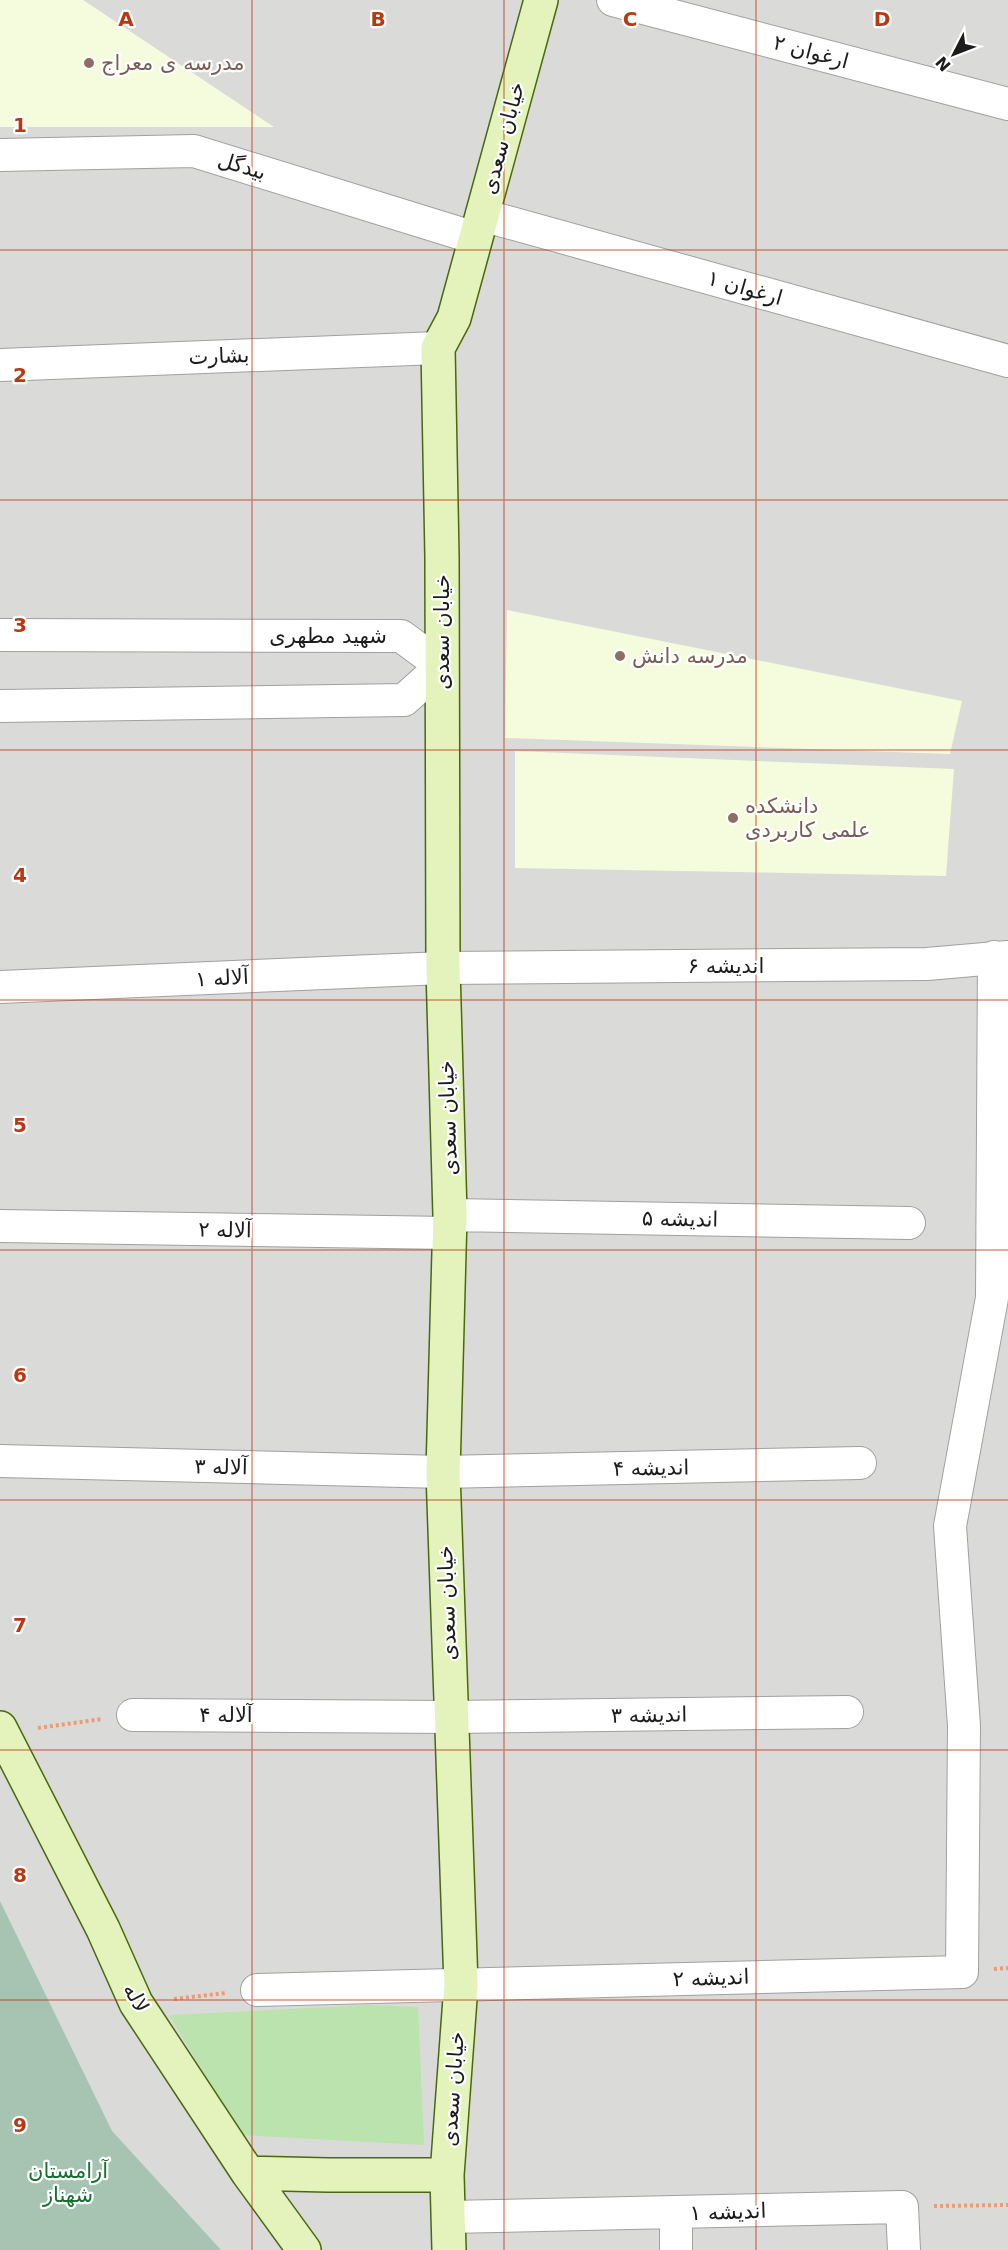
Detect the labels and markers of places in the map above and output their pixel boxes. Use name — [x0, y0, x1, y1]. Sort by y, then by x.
place label: مدرسه ی معراج — [101, 51, 244, 76]
marker: مدرسه ی معراج — [82, 56, 96, 70]
place label: مدرسه دانش — [632, 644, 748, 668]
marker: مدرسه دانش — [613, 649, 627, 663]
place label: دانشکده علمی کاربردی — [745, 794, 871, 842]
marker: دانشکده علمی کاربردی — [726, 811, 740, 825]

